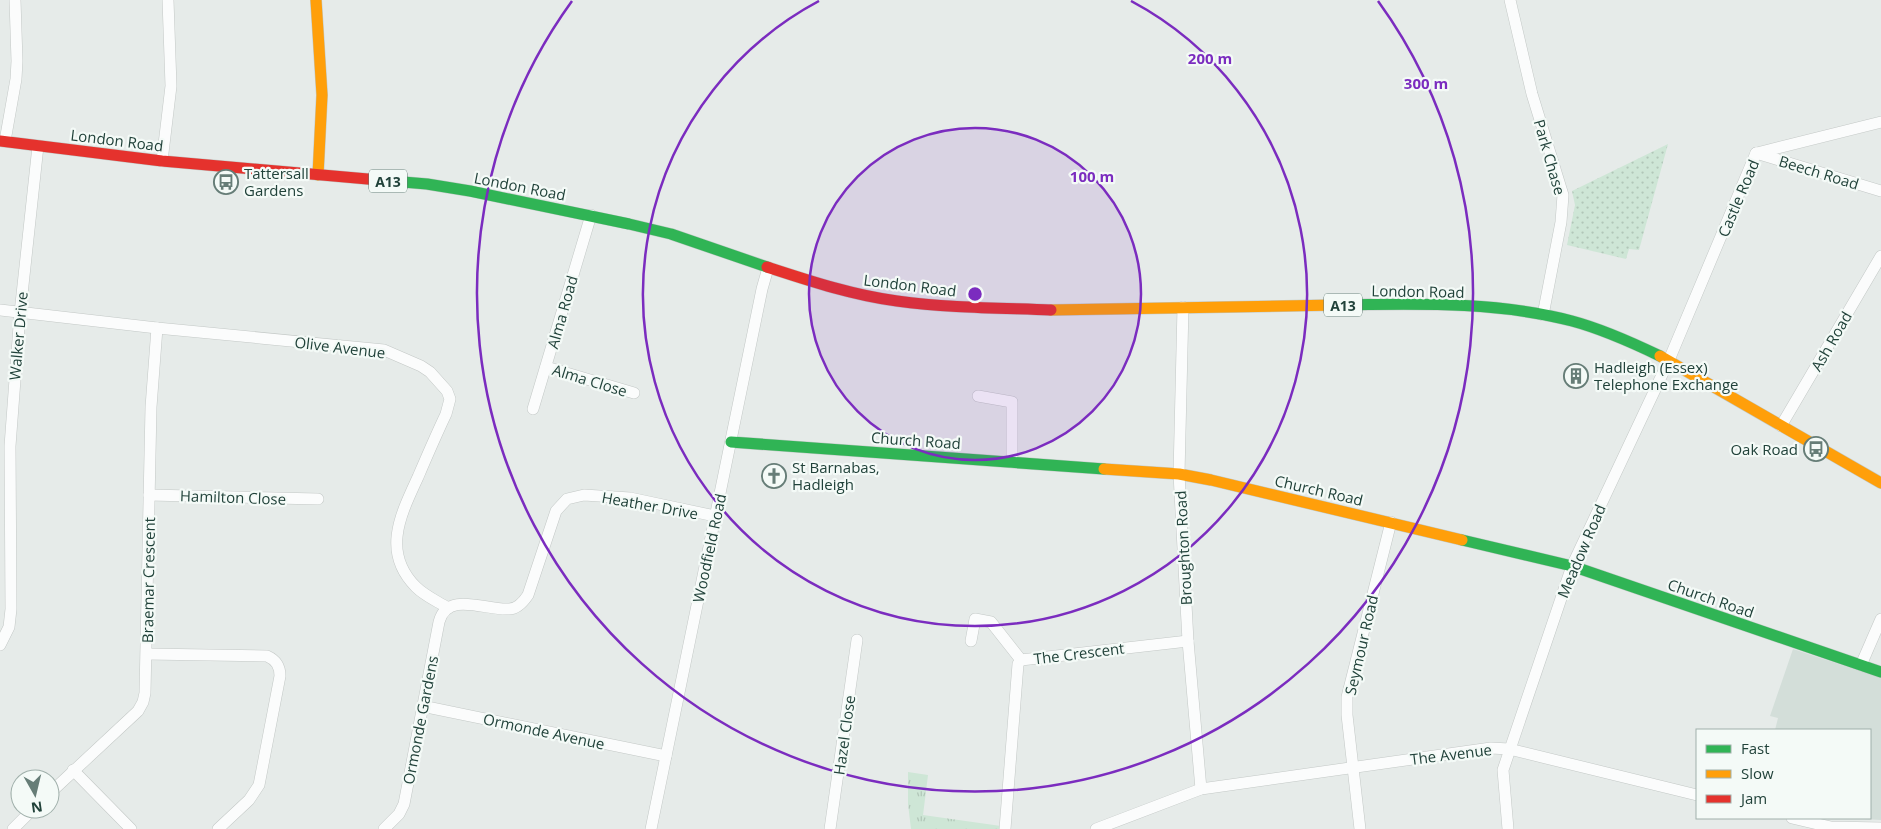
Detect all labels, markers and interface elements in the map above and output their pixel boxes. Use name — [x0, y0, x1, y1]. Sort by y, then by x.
text: 200 m — [1188, 48, 1232, 68]
text: 300 m — [1404, 73, 1448, 93]
street label: Park Chase — [1530, 117, 1570, 197]
street label: London Road — [70, 124, 164, 156]
street label: Beech Road — [1777, 150, 1861, 194]
street label: Castle Road — [1713, 156, 1763, 240]
place label: Tattersall Gardens — [244, 163, 309, 200]
text: 100 m — [1070, 166, 1114, 186]
street label: London Road — [472, 167, 568, 205]
bus stop icon: Tattersall Gardens — [213, 169, 239, 195]
road number: A13 — [369, 170, 407, 192]
street label: London Road — [863, 269, 957, 301]
street label: Alma Road — [542, 273, 582, 351]
street label: London Road — [1371, 280, 1465, 302]
centre of rings — [966, 285, 984, 303]
street label: Walker Drive — [4, 291, 32, 381]
road number: A13 — [1324, 294, 1362, 316]
street label: Ash Road — [1806, 308, 1856, 374]
street label: Olive Avenue — [293, 332, 387, 362]
place label: Hadleigh (Essex) Telephone Exchange — [1594, 357, 1739, 394]
street label: Alma Close — [550, 359, 630, 401]
building icon: Hadleigh (Essex) Telephone Exchange — [1563, 363, 1589, 389]
street label: Church Road — [870, 427, 962, 453]
bus stop icon: Oak Road — [1803, 436, 1829, 462]
place label: Oak Road — [1730, 439, 1798, 459]
place label: St Barnabas, Hadleigh — [792, 457, 880, 494]
church icon: St Barnabas, Hadleigh — [761, 463, 787, 489]
street label: Church Road — [1273, 470, 1365, 510]
street label: Hamilton Close — [180, 485, 286, 509]
street label: Heather Drive — [600, 487, 700, 523]
street label: Broughton Road — [1170, 490, 1196, 606]
street label: Woodfield Road — [688, 492, 730, 604]
street label: Meadow Road — [1552, 501, 1610, 601]
street label: Braemar Crescent — [137, 517, 159, 643]
street label: Church Road — [1665, 574, 1757, 622]
street label: Seymour Road — [1340, 593, 1382, 697]
street label: The Crescent — [1033, 638, 1125, 668]
street label: Ormonde Gardens — [398, 654, 442, 786]
street label: Hazel Close — [829, 694, 859, 776]
street label: Ormonde Avenue — [481, 708, 607, 754]
legend — [1696, 729, 1871, 819]
text: Fast — [1741, 738, 1770, 758]
street label: The Avenue — [1409, 739, 1493, 769]
text: Slow — [1741, 763, 1774, 783]
north arrow — [10, 769, 60, 819]
text: Jam — [1739, 788, 1767, 808]
text: N — [30, 797, 44, 818]

